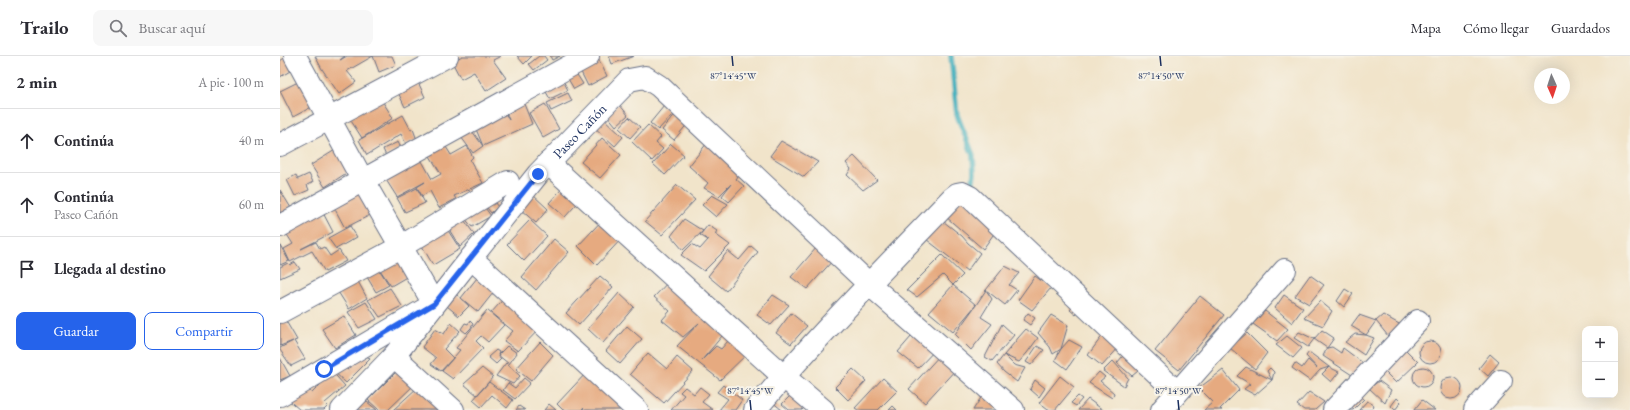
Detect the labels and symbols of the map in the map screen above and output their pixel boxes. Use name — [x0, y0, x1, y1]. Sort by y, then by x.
north arrow — [1534, 68, 1570, 104]
text: 87°14'45"W — [710, 69, 757, 82]
text: 87°14'50"W — [1138, 69, 1185, 82]
street label: Paseo Cañón — [549, 99, 611, 162]
route end — [529, 165, 547, 183]
route start — [315, 360, 333, 378]
text: 87°14'45"W — [727, 384, 774, 397]
text: 87°14'50"W — [1155, 384, 1202, 397]

